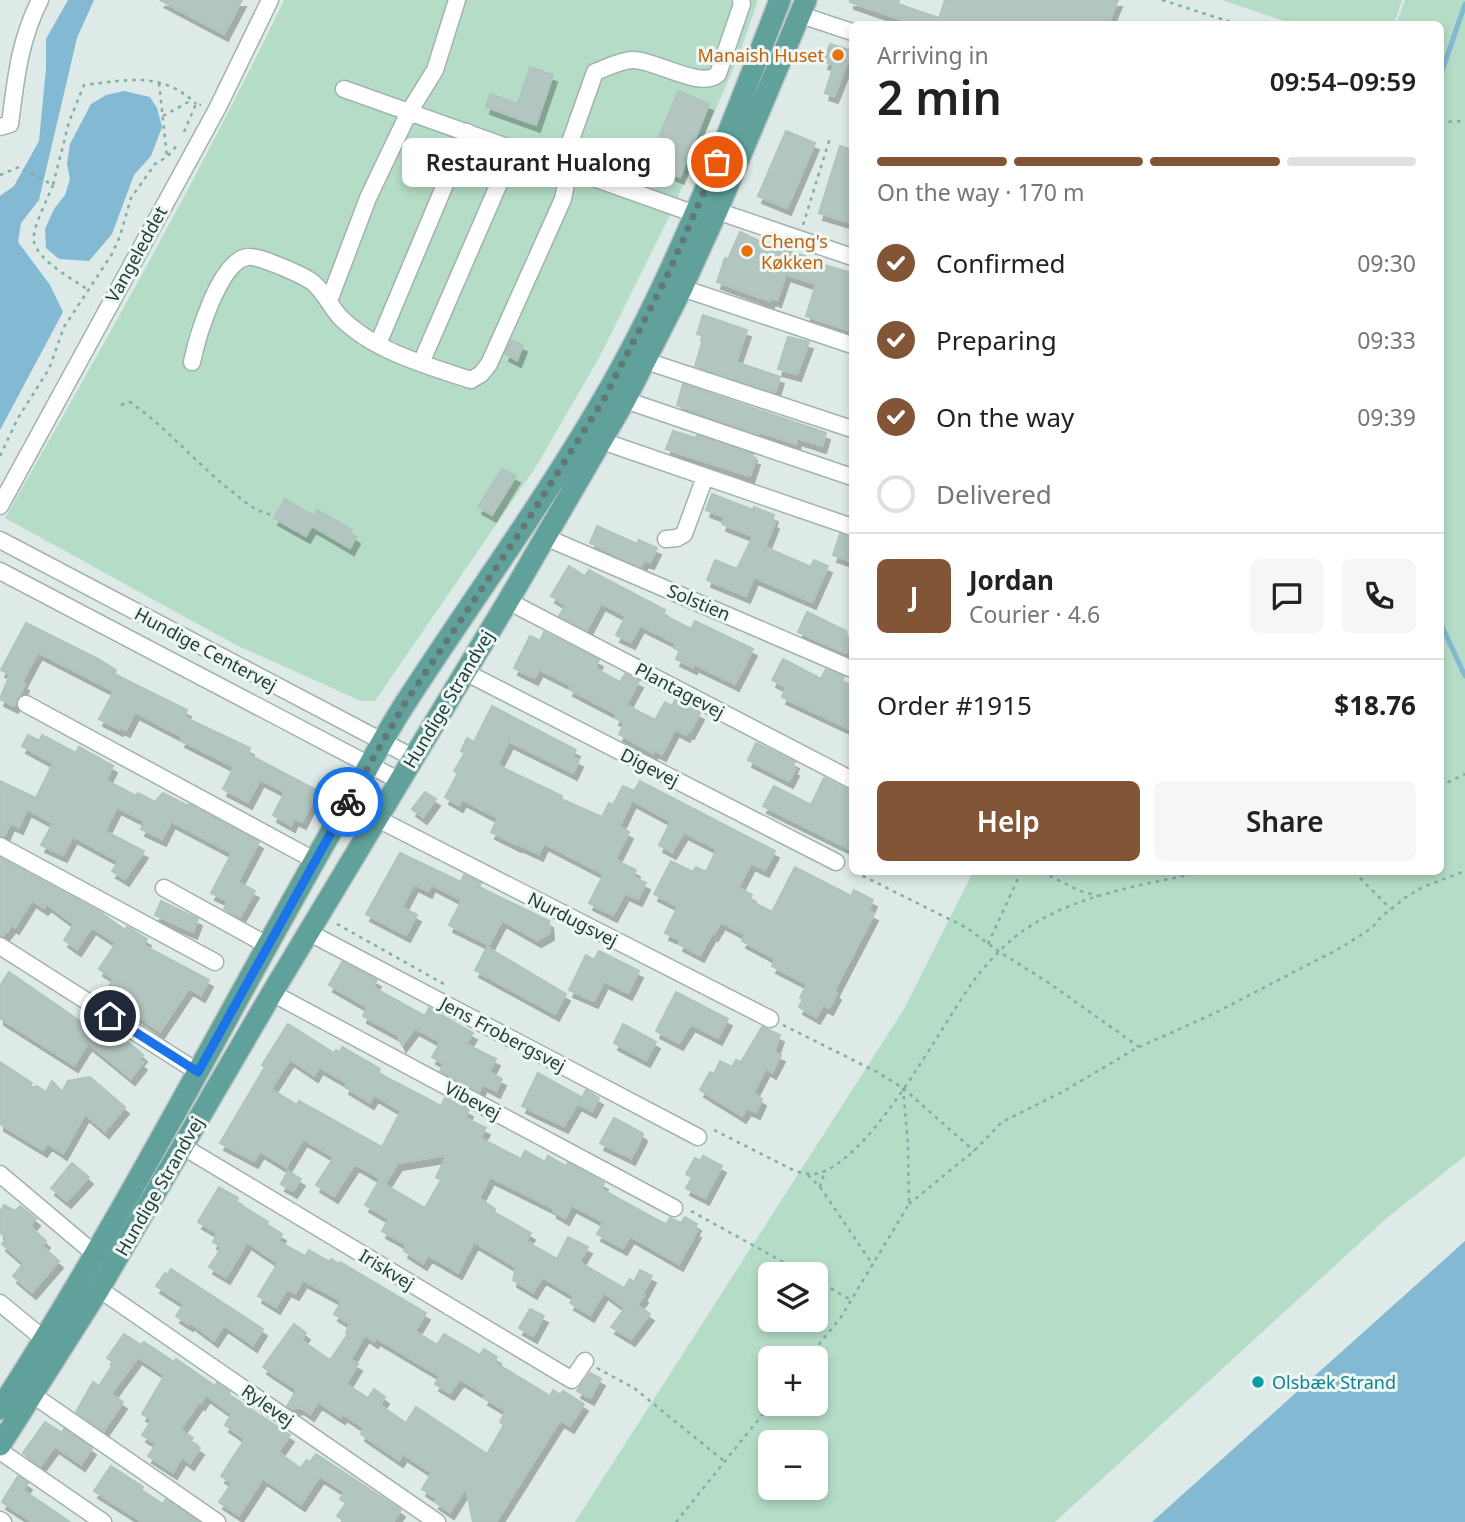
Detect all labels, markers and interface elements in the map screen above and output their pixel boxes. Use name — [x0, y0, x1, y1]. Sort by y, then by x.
text: Arriving in — [877, 39, 989, 71]
place label: Manaish Huset — [698, 43, 824, 67]
marker: Manaish Huset — [830, 47, 846, 63]
text: 09:54–09:59 — [1270, 63, 1416, 99]
text: 2 min — [877, 66, 1002, 128]
pin — [687, 132, 747, 192]
callout: Restaurant Hualong — [402, 138, 675, 186]
icon: bag — [698, 143, 736, 181]
text: Restaurant Hualong — [426, 146, 651, 178]
text: On the way · 170 m — [877, 176, 1084, 208]
street label: Vangeleddet — [100, 201, 173, 306]
place label: Cheng's Køkken — [761, 229, 828, 274]
marker: Cheng's Køkken — [739, 243, 755, 259]
icon: check — [877, 244, 915, 282]
text: Confirmed — [936, 245, 1066, 281]
text: 09:30 — [1357, 247, 1416, 279]
icon: check — [877, 321, 915, 359]
text: Preparing — [936, 322, 1057, 358]
text: 09:33 — [1357, 324, 1416, 356]
icon: check — [877, 398, 915, 436]
text: On the way — [936, 399, 1074, 435]
text: 09:39 — [1357, 401, 1416, 433]
text: Delivered — [936, 476, 1052, 512]
button: chat — [1250, 559, 1324, 633]
button: phone — [1342, 559, 1416, 633]
text: Jordan — [969, 562, 1054, 598]
street label: Solstien — [664, 578, 734, 626]
text: J — [910, 578, 918, 614]
text: Courier · 4.6 — [969, 598, 1100, 630]
street label: Hundige Centervej — [131, 601, 281, 697]
street label: Hundige Strandvej — [397, 626, 499, 772]
street label: Plantagevej — [631, 656, 729, 724]
text: Order #1915 — [877, 687, 1032, 723]
text: $18.76 — [1334, 687, 1416, 723]
street label: Digevej — [617, 742, 683, 792]
courier — [313, 767, 383, 837]
button: Help — [877, 781, 1140, 861]
button: Share — [1154, 781, 1416, 861]
icon: bike — [329, 783, 367, 821]
street label: Nurdugsvej — [524, 886, 622, 952]
pin — [80, 986, 140, 1046]
street label: Jens Frobergsvej — [434, 990, 570, 1077]
icon: home — [91, 997, 129, 1035]
street label: Vibevej — [441, 1075, 505, 1125]
street label: Hundige Strandvej — [109, 1112, 209, 1260]
street label: Iriskvej — [355, 1243, 419, 1295]
map controls — [758, 1262, 828, 1500]
button: layers — [758, 1262, 828, 1332]
button: + — [758, 1346, 828, 1416]
place label: Olsbæk Strand — [1272, 1370, 1396, 1394]
marker: Olsbæk Strand — [1250, 1374, 1266, 1390]
street label: Rylevej — [237, 1378, 299, 1432]
button: − — [758, 1430, 828, 1500]

